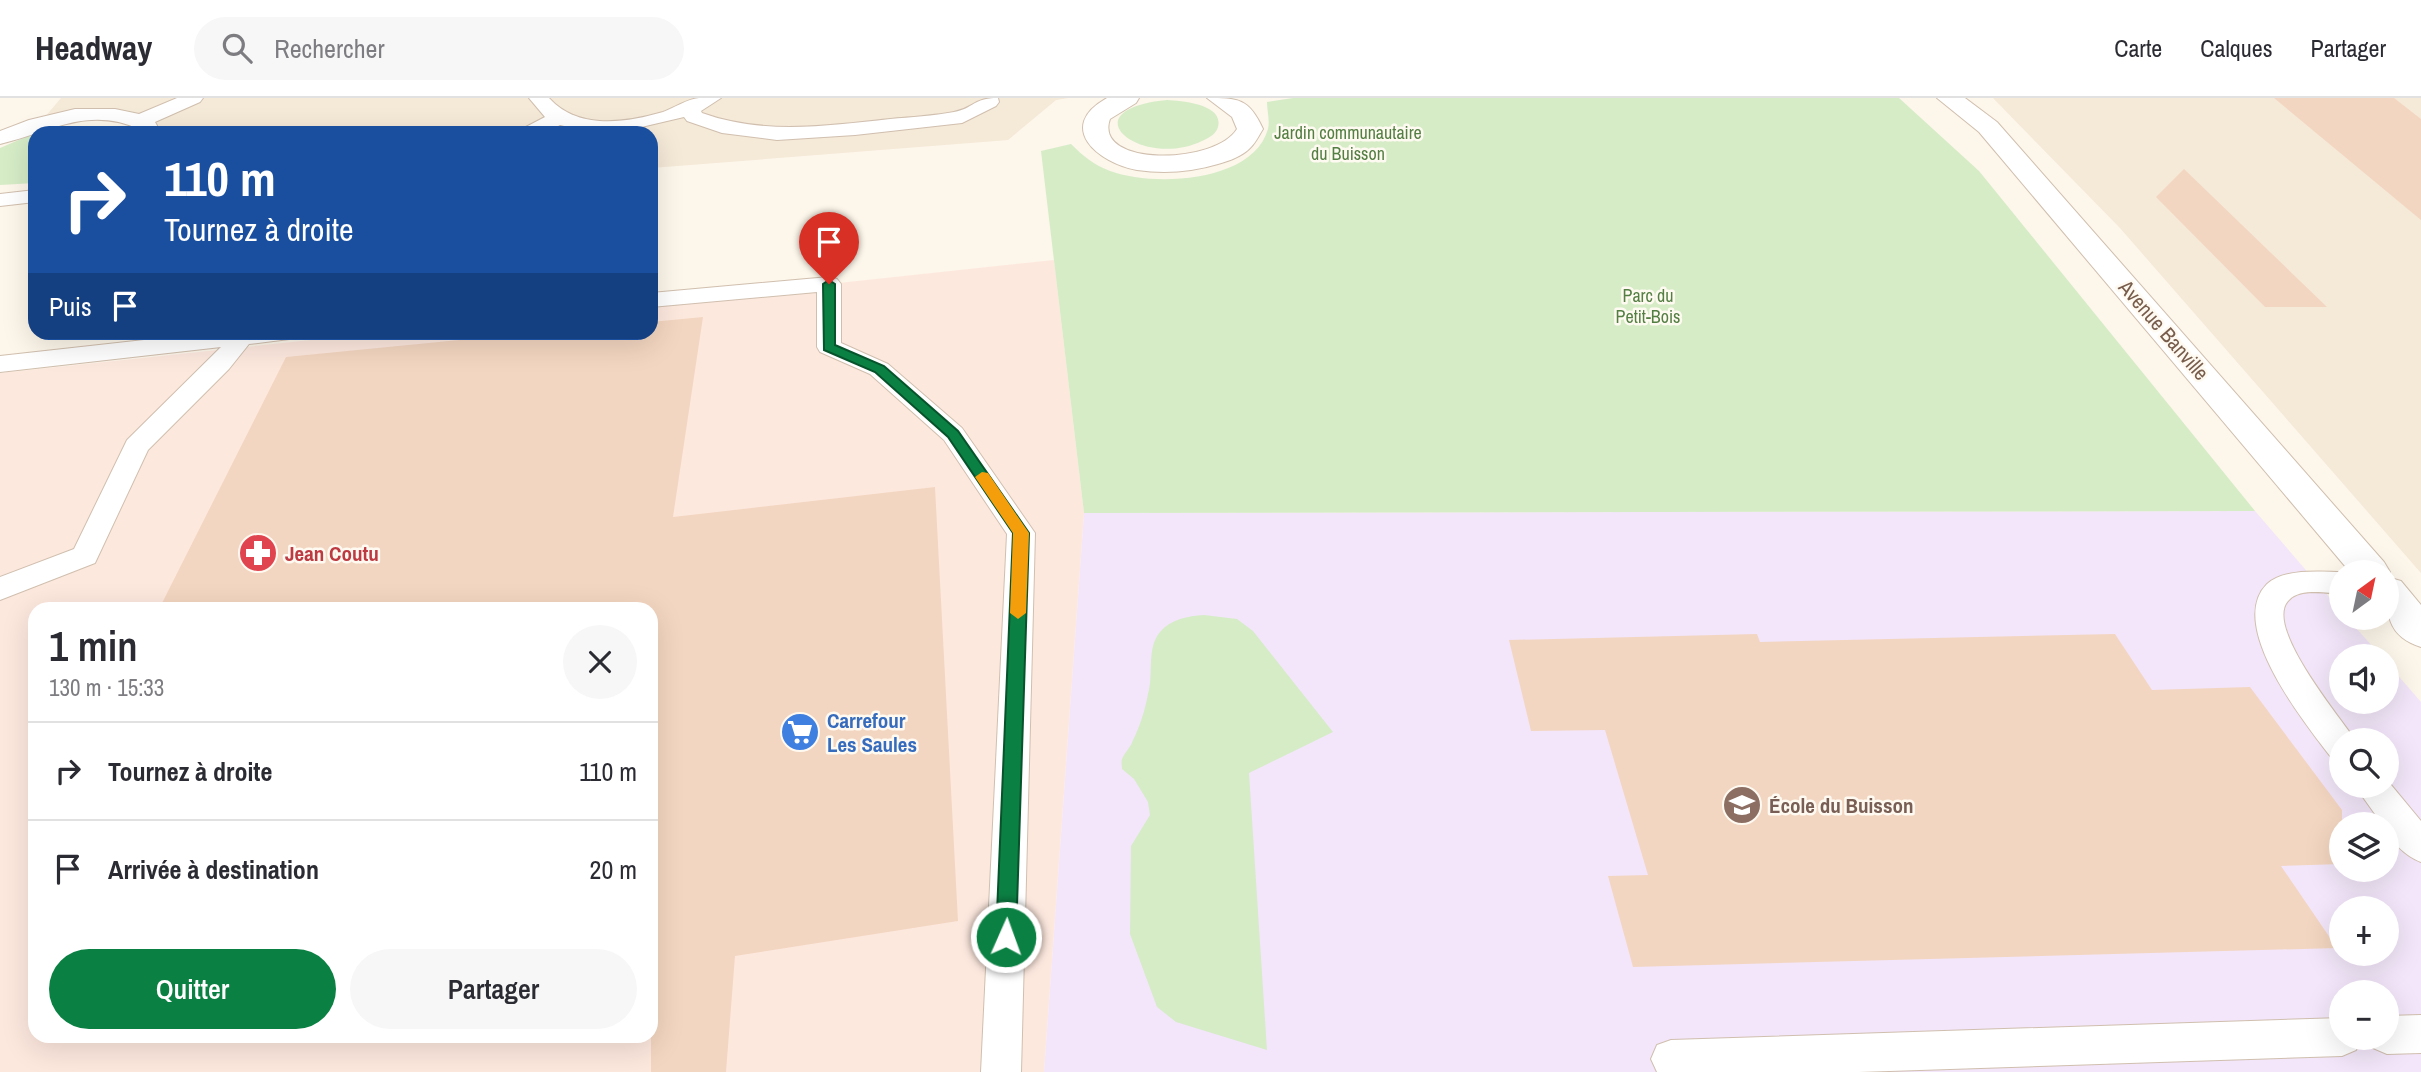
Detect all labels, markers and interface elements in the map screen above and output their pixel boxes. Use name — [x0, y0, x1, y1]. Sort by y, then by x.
search box — [194, 17, 684, 80]
text: Headway — [35, 26, 152, 70]
icon: search — [218, 29, 256, 67]
text: Rechercher — [274, 31, 385, 66]
text: Carte — [2114, 32, 2162, 64]
text: Calques — [2200, 32, 2273, 64]
text: Partager — [2311, 32, 2386, 64]
park label: Jardin communautaire du Buisson — [1274, 120, 1422, 166]
text: 110 m — [164, 145, 276, 211]
icon: right — [49, 154, 140, 245]
text: Tournez à droite — [164, 208, 354, 251]
pin — [799, 212, 859, 284]
icon: arrive — [810, 223, 848, 261]
street label: Avenue Banville — [2112, 273, 2216, 386]
park label: Parc du Petit-Bois — [1616, 283, 1680, 329]
icon: arrive — [106, 287, 144, 325]
text: Puis — [49, 289, 92, 324]
pharmacy icon: Jean Coutu — [237, 532, 279, 574]
place label: Jean Coutu — [285, 539, 379, 568]
north arrow — [2329, 560, 2399, 630]
map controls — [2329, 560, 2399, 1050]
text: 1 min — [49, 618, 138, 674]
button: close — [563, 625, 637, 699]
button: sound — [2329, 644, 2399, 714]
text: 130 m · 15:33 — [49, 672, 164, 703]
place label: Carrefour Les Saules — [827, 706, 917, 759]
supermarket icon: Carrefour Les Saules — [779, 711, 821, 753]
button: search — [2329, 728, 2399, 798]
icon: right — [49, 752, 87, 790]
text: Tournez à droite — [108, 754, 272, 789]
text: 110 m — [579, 754, 637, 789]
school or university icon: École du Buisson — [1721, 784, 1763, 826]
place label: École du Buisson — [1769, 791, 1914, 820]
button: layers — [2329, 812, 2399, 882]
icon: arrive — [49, 850, 87, 888]
text: Arrivée à destination — [108, 852, 319, 887]
text: 20 m — [590, 852, 637, 887]
button: + — [2329, 896, 2399, 966]
position arrow — [969, 900, 1043, 974]
button: Quitter — [49, 949, 336, 1029]
button: Partager — [350, 949, 637, 1029]
button: − — [2329, 980, 2399, 1050]

